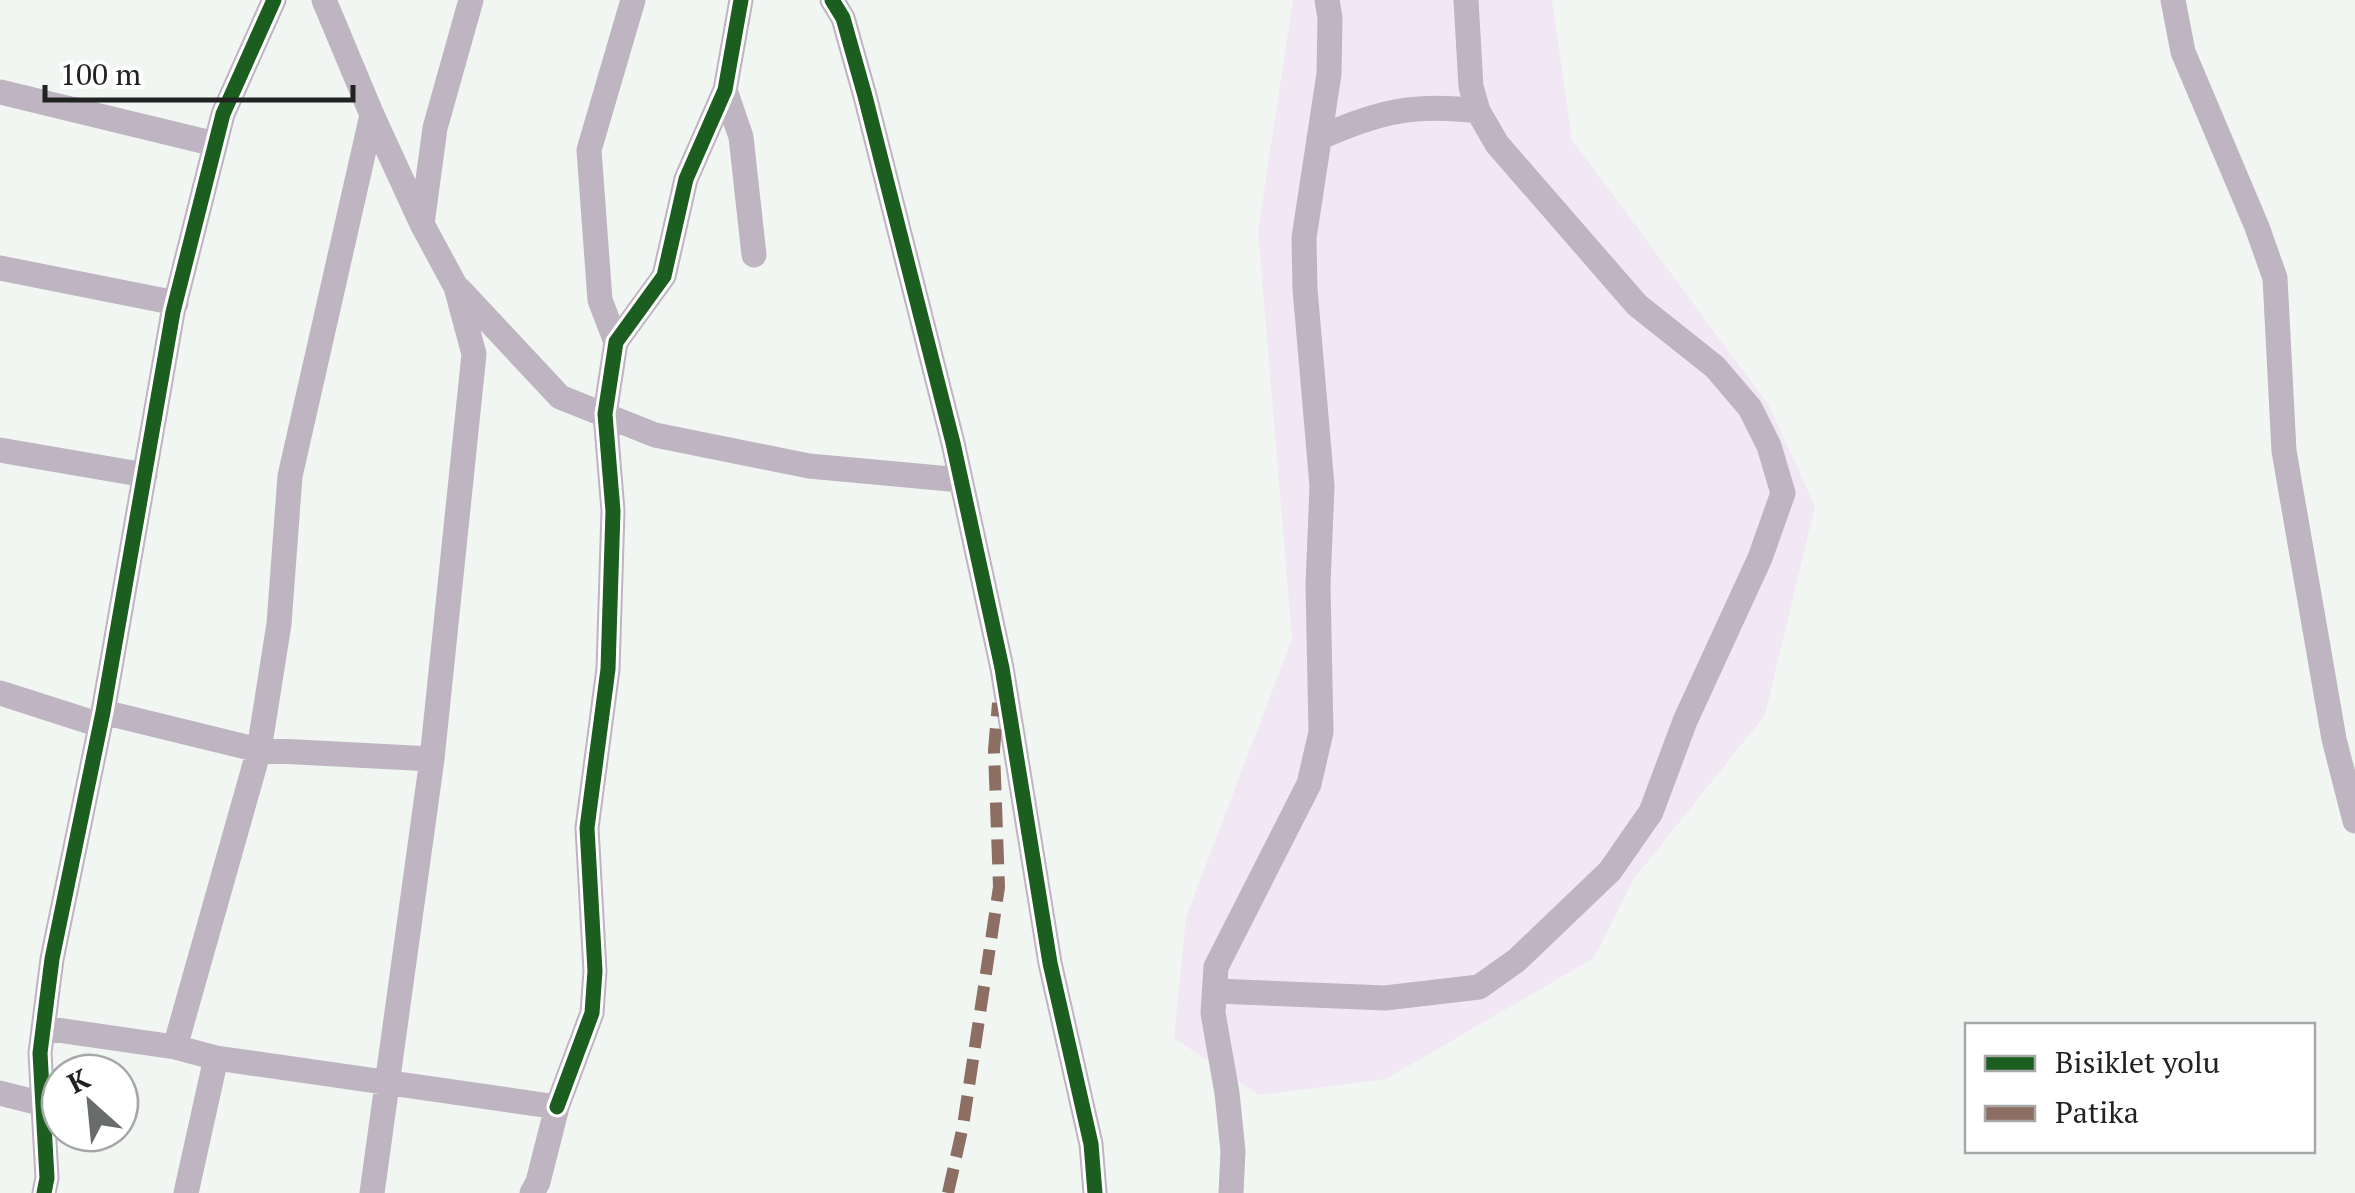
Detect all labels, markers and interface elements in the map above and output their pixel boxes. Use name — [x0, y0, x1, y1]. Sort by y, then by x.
scale bar — [45, 40, 352, 102]
text: 100 m — [60, 54, 141, 94]
legend — [1965, 1023, 2315, 1153]
text: Bisiklet yolu — [2055, 1042, 2220, 1082]
north arrow — [40, 1053, 140, 1153]
text: K — [61, 1059, 96, 1101]
text: Patika — [2055, 1092, 2139, 1132]

